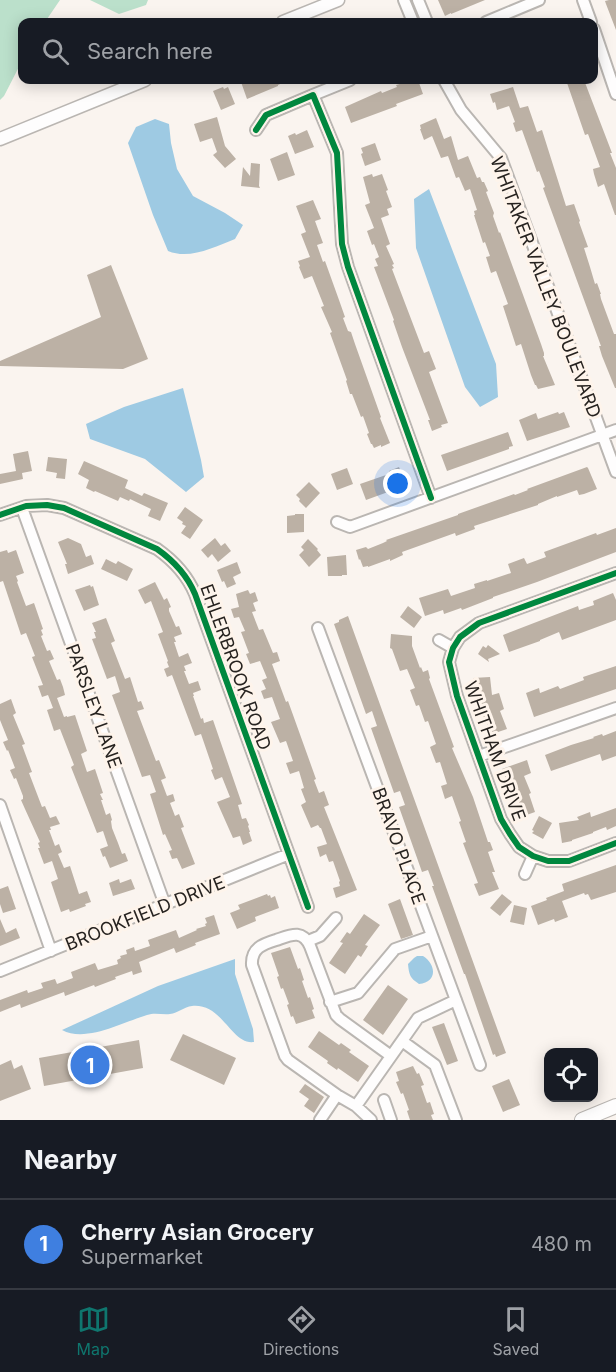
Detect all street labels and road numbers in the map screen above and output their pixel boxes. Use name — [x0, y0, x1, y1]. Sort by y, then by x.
street label: WHITAKER VALLEY BOULEVARD — [486, 153, 606, 421]
street label: EHLERBROOK ROAD — [196, 581, 276, 753]
street label: PARSLEY LANE — [62, 641, 126, 771]
street label: WHITHAM DRIVE — [460, 678, 530, 824]
street label: BRAVO PLACE — [368, 785, 430, 907]
street label: BROOKFIELD DRIVE — [62, 871, 228, 955]

